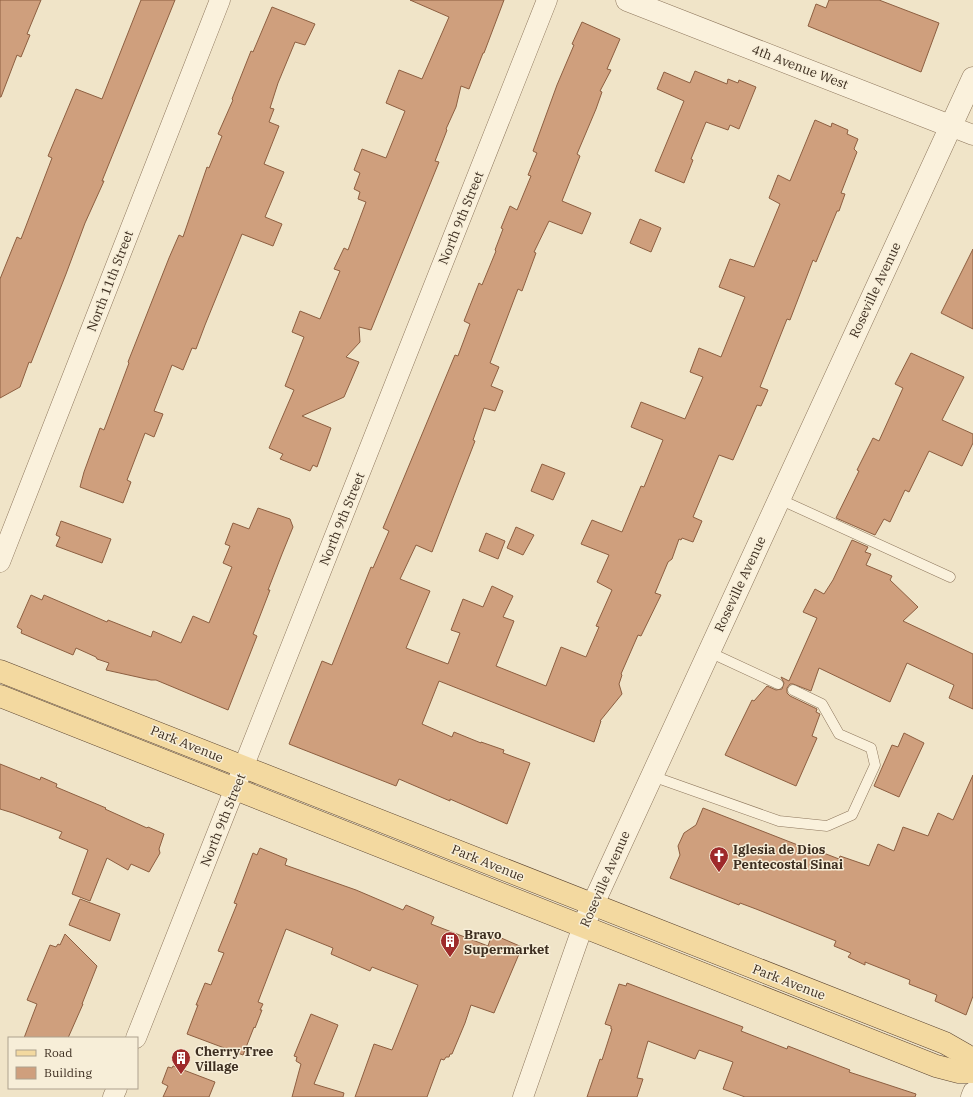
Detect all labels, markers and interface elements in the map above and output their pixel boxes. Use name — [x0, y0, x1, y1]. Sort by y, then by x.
street label: 4th Avenue West — [749, 41, 851, 93]
street label: North 9th Street — [435, 169, 488, 267]
street label: North 11th Street — [83, 228, 137, 334]
street label: Roseville Avenue — [845, 239, 905, 341]
street label: North 9th Street — [316, 470, 369, 568]
street label: Roseville Avenue — [710, 533, 770, 635]
street label: Park Avenue — [148, 722, 226, 766]
street label: North 9th Street — [197, 771, 250, 869]
street label: Roseville Avenue — [576, 828, 634, 930]
street label: Park Avenue — [449, 841, 527, 885]
place label: Iglesia de Dios Pentecostal Sinai — [733, 841, 844, 873]
church icon: Iglesia de Dios Pentecostal Sinai — [708, 845, 730, 873]
place label: Bravo Supermarket — [464, 926, 549, 958]
building icon: Bravo Supermarket — [439, 930, 461, 958]
street label: Park Avenue — [750, 960, 828, 1004]
legend — [8, 1037, 138, 1089]
place label: Cherry Tree Village — [195, 1043, 273, 1075]
text: Road — [44, 1045, 73, 1060]
building icon: Cherry Tree Village — [170, 1047, 192, 1075]
text: Building — [44, 1065, 92, 1080]

